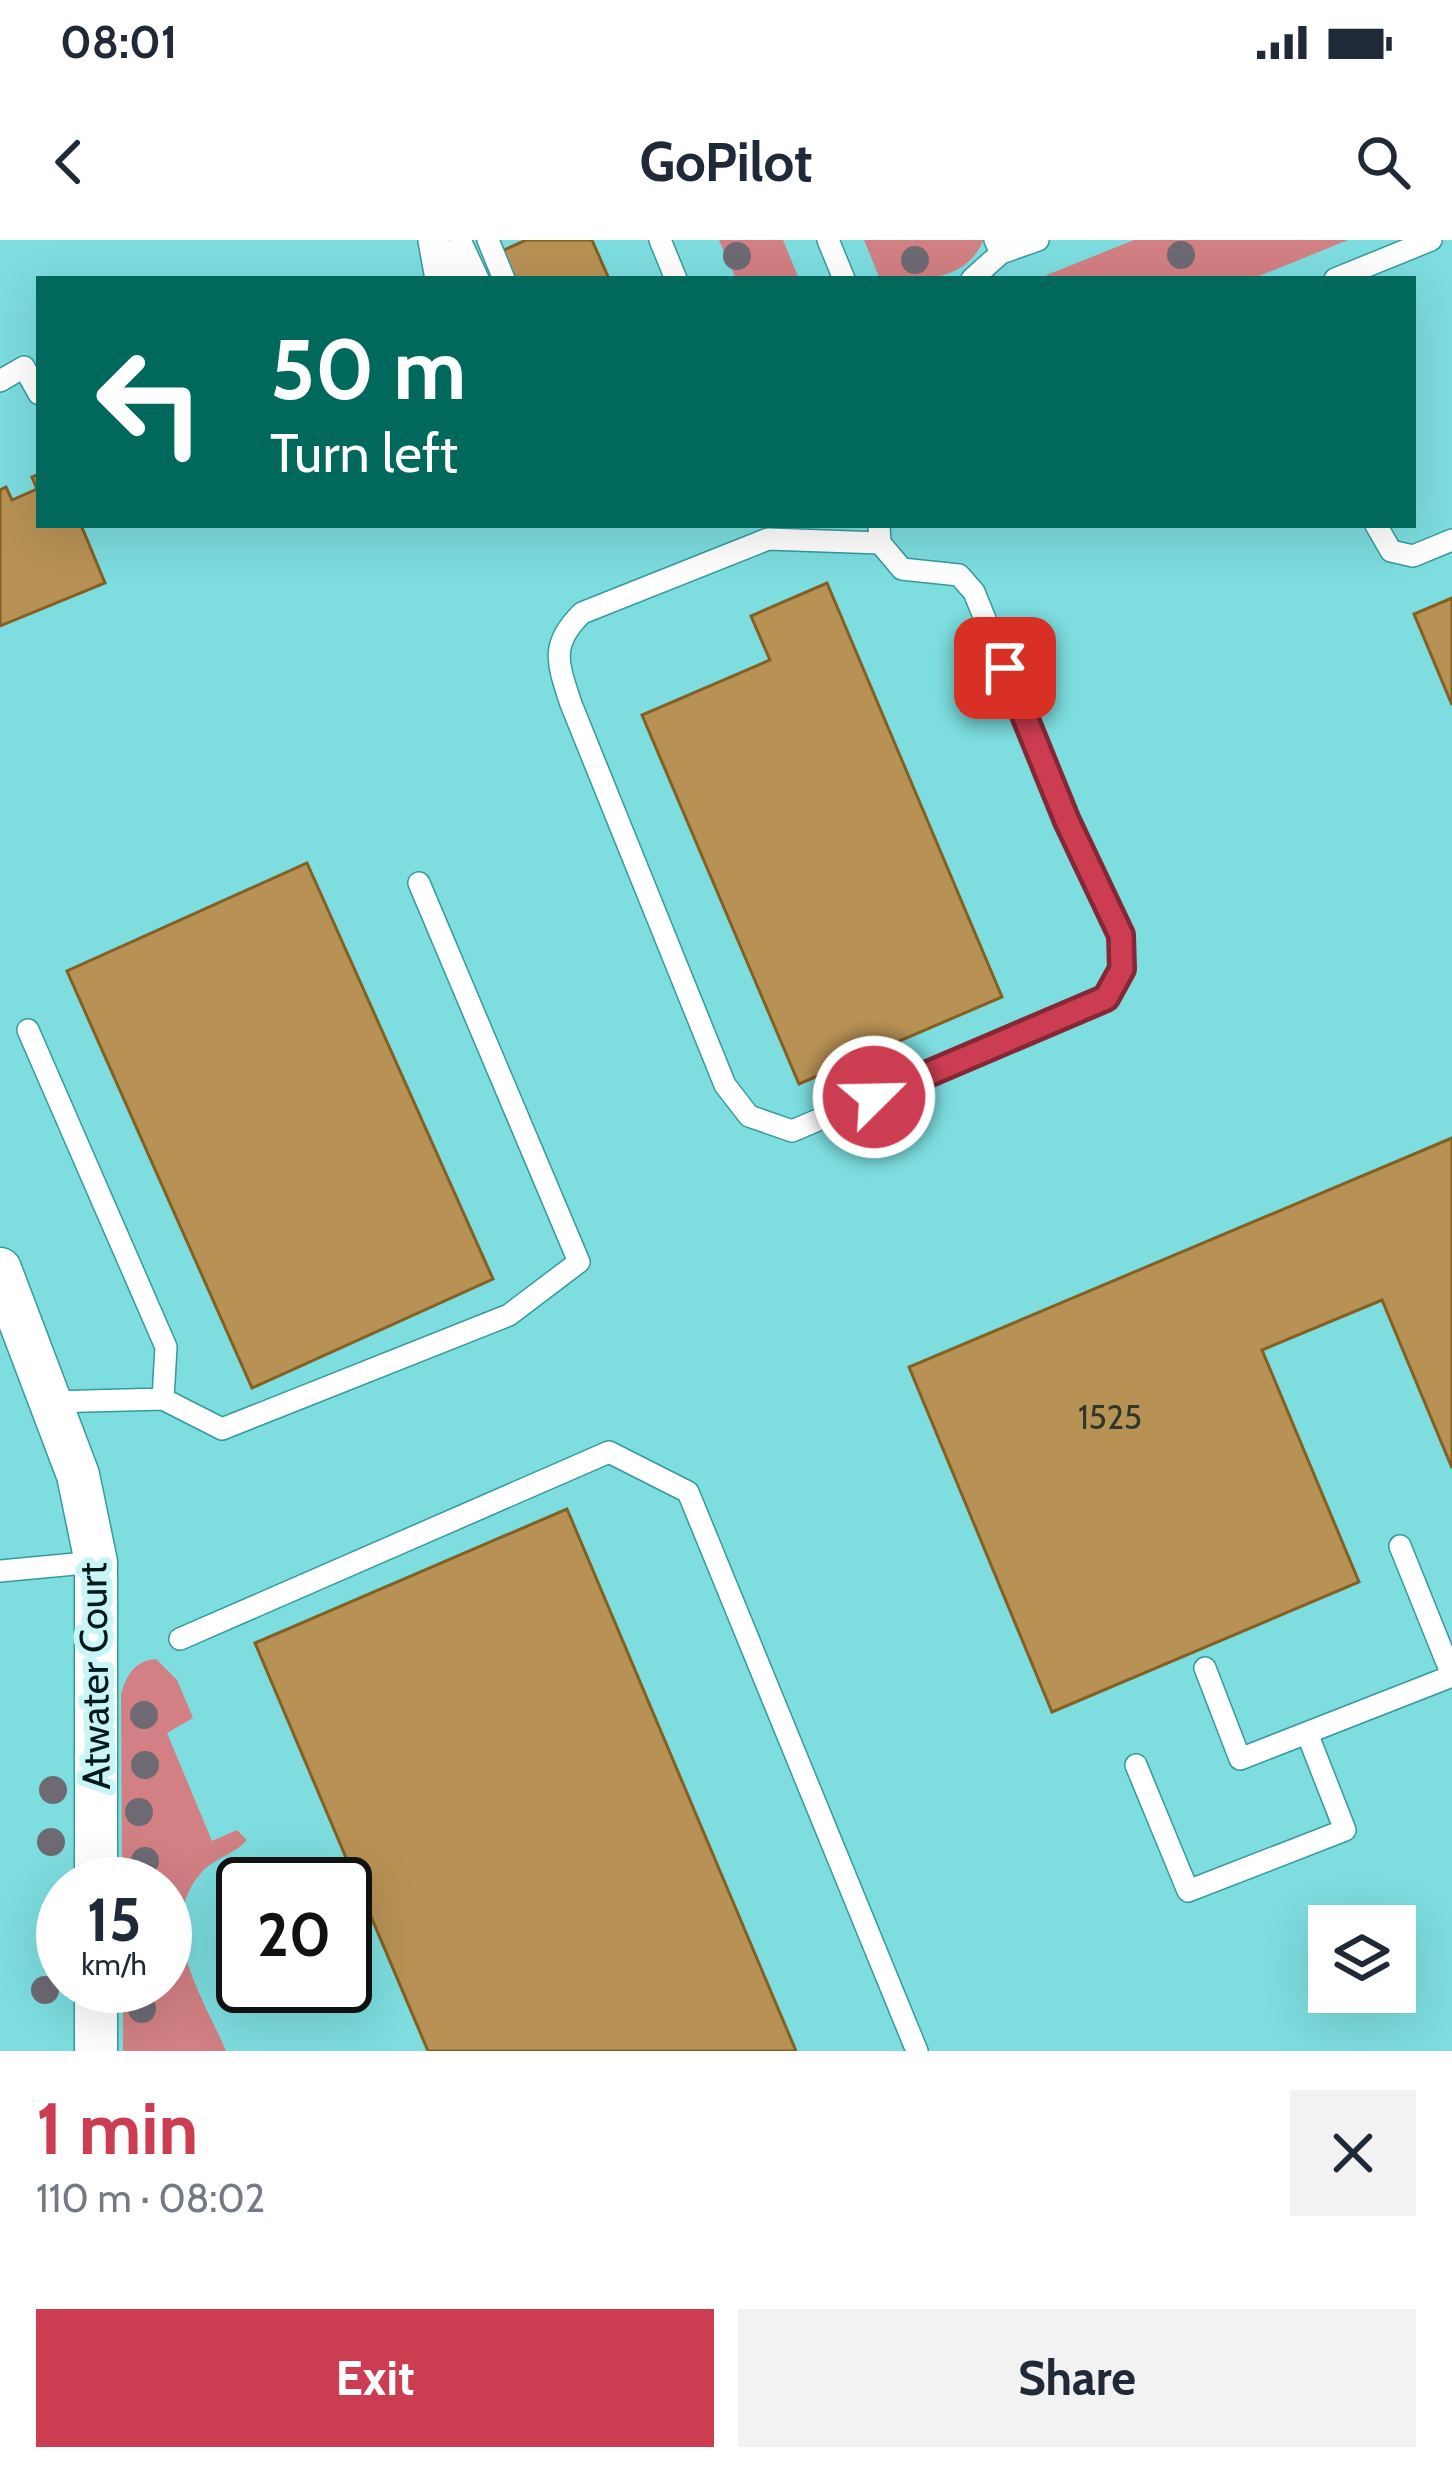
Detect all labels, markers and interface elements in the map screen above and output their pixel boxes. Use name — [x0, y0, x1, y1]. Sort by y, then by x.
text: 08:01 — [60, 15, 177, 69]
icon: back — [36, 129, 102, 195]
text: GoPilot — [639, 129, 813, 195]
icon: search — [1350, 129, 1416, 195]
text: 50 m — [270, 318, 466, 420]
icon: left — [72, 324, 228, 480]
text: Turn left — [270, 420, 458, 486]
pin — [954, 617, 1056, 719]
icon: arrive — [972, 635, 1038, 701]
position arrow — [811, 1034, 937, 1160]
house number: 1525 — [1078, 1397, 1142, 1437]
street label: Atwater Court — [68, 1562, 120, 1790]
speed limit sign: 20 — [216, 1857, 372, 2013]
text: 15 — [87, 1883, 141, 1956]
map controls — [1308, 1905, 1416, 2013]
button: layers — [1308, 1905, 1416, 2013]
text: km/h — [81, 1946, 147, 1983]
text: 1 min — [36, 2085, 198, 2172]
button: close — [1290, 2090, 1416, 2216]
text: 110 m · 08:02 — [36, 2174, 265, 2222]
button: Exit — [36, 2309, 714, 2447]
button: Share — [738, 2309, 1416, 2447]

